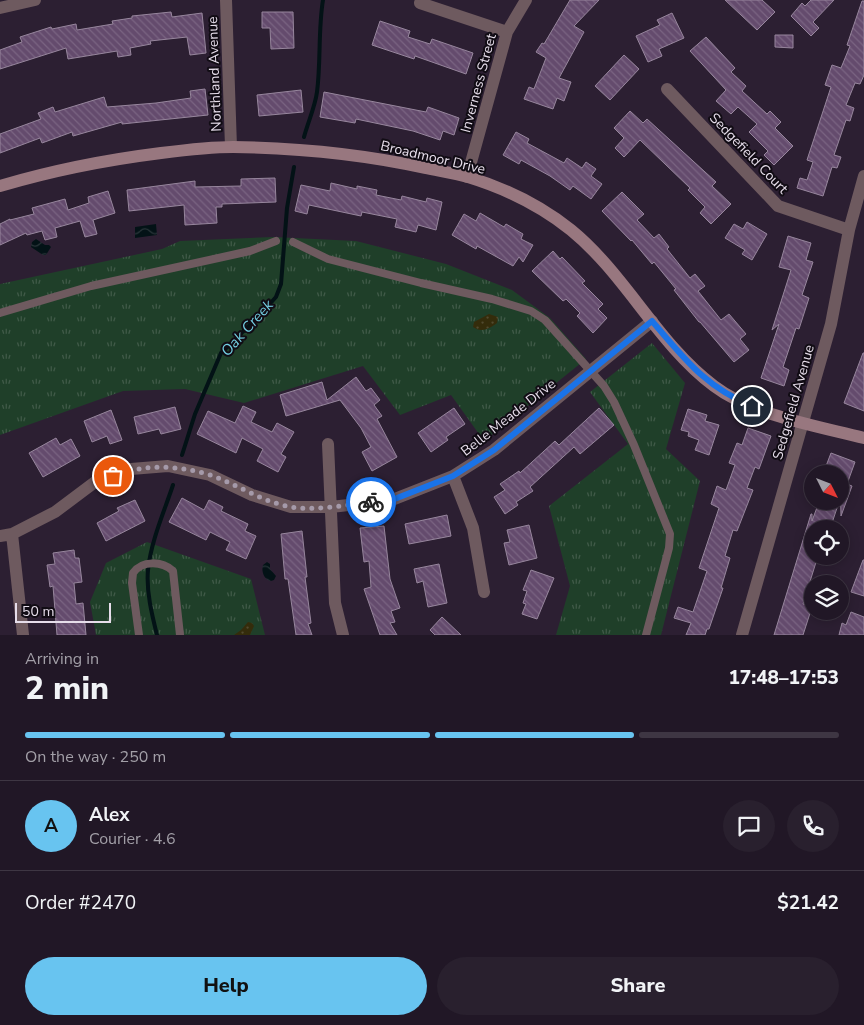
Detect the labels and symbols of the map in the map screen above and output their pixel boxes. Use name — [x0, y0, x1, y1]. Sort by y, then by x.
street label: Northland Avenue — [203, 16, 226, 132]
street label: Inverness Street — [456, 31, 501, 135]
street label: Sedgefield Court — [705, 109, 792, 198]
street label: Broadmoor Drive — [379, 136, 487, 179]
water label: Oak Creek — [216, 295, 278, 361]
street label: Sedgefield Avenue — [768, 343, 819, 462]
street label: Belle Meade Drive — [457, 374, 560, 460]
pin — [731, 385, 773, 427]
pin — [92, 455, 134, 497]
north arrow — [804, 465, 849, 510]
courier — [346, 477, 396, 527]
scale bar — [15, 600, 111, 623]

